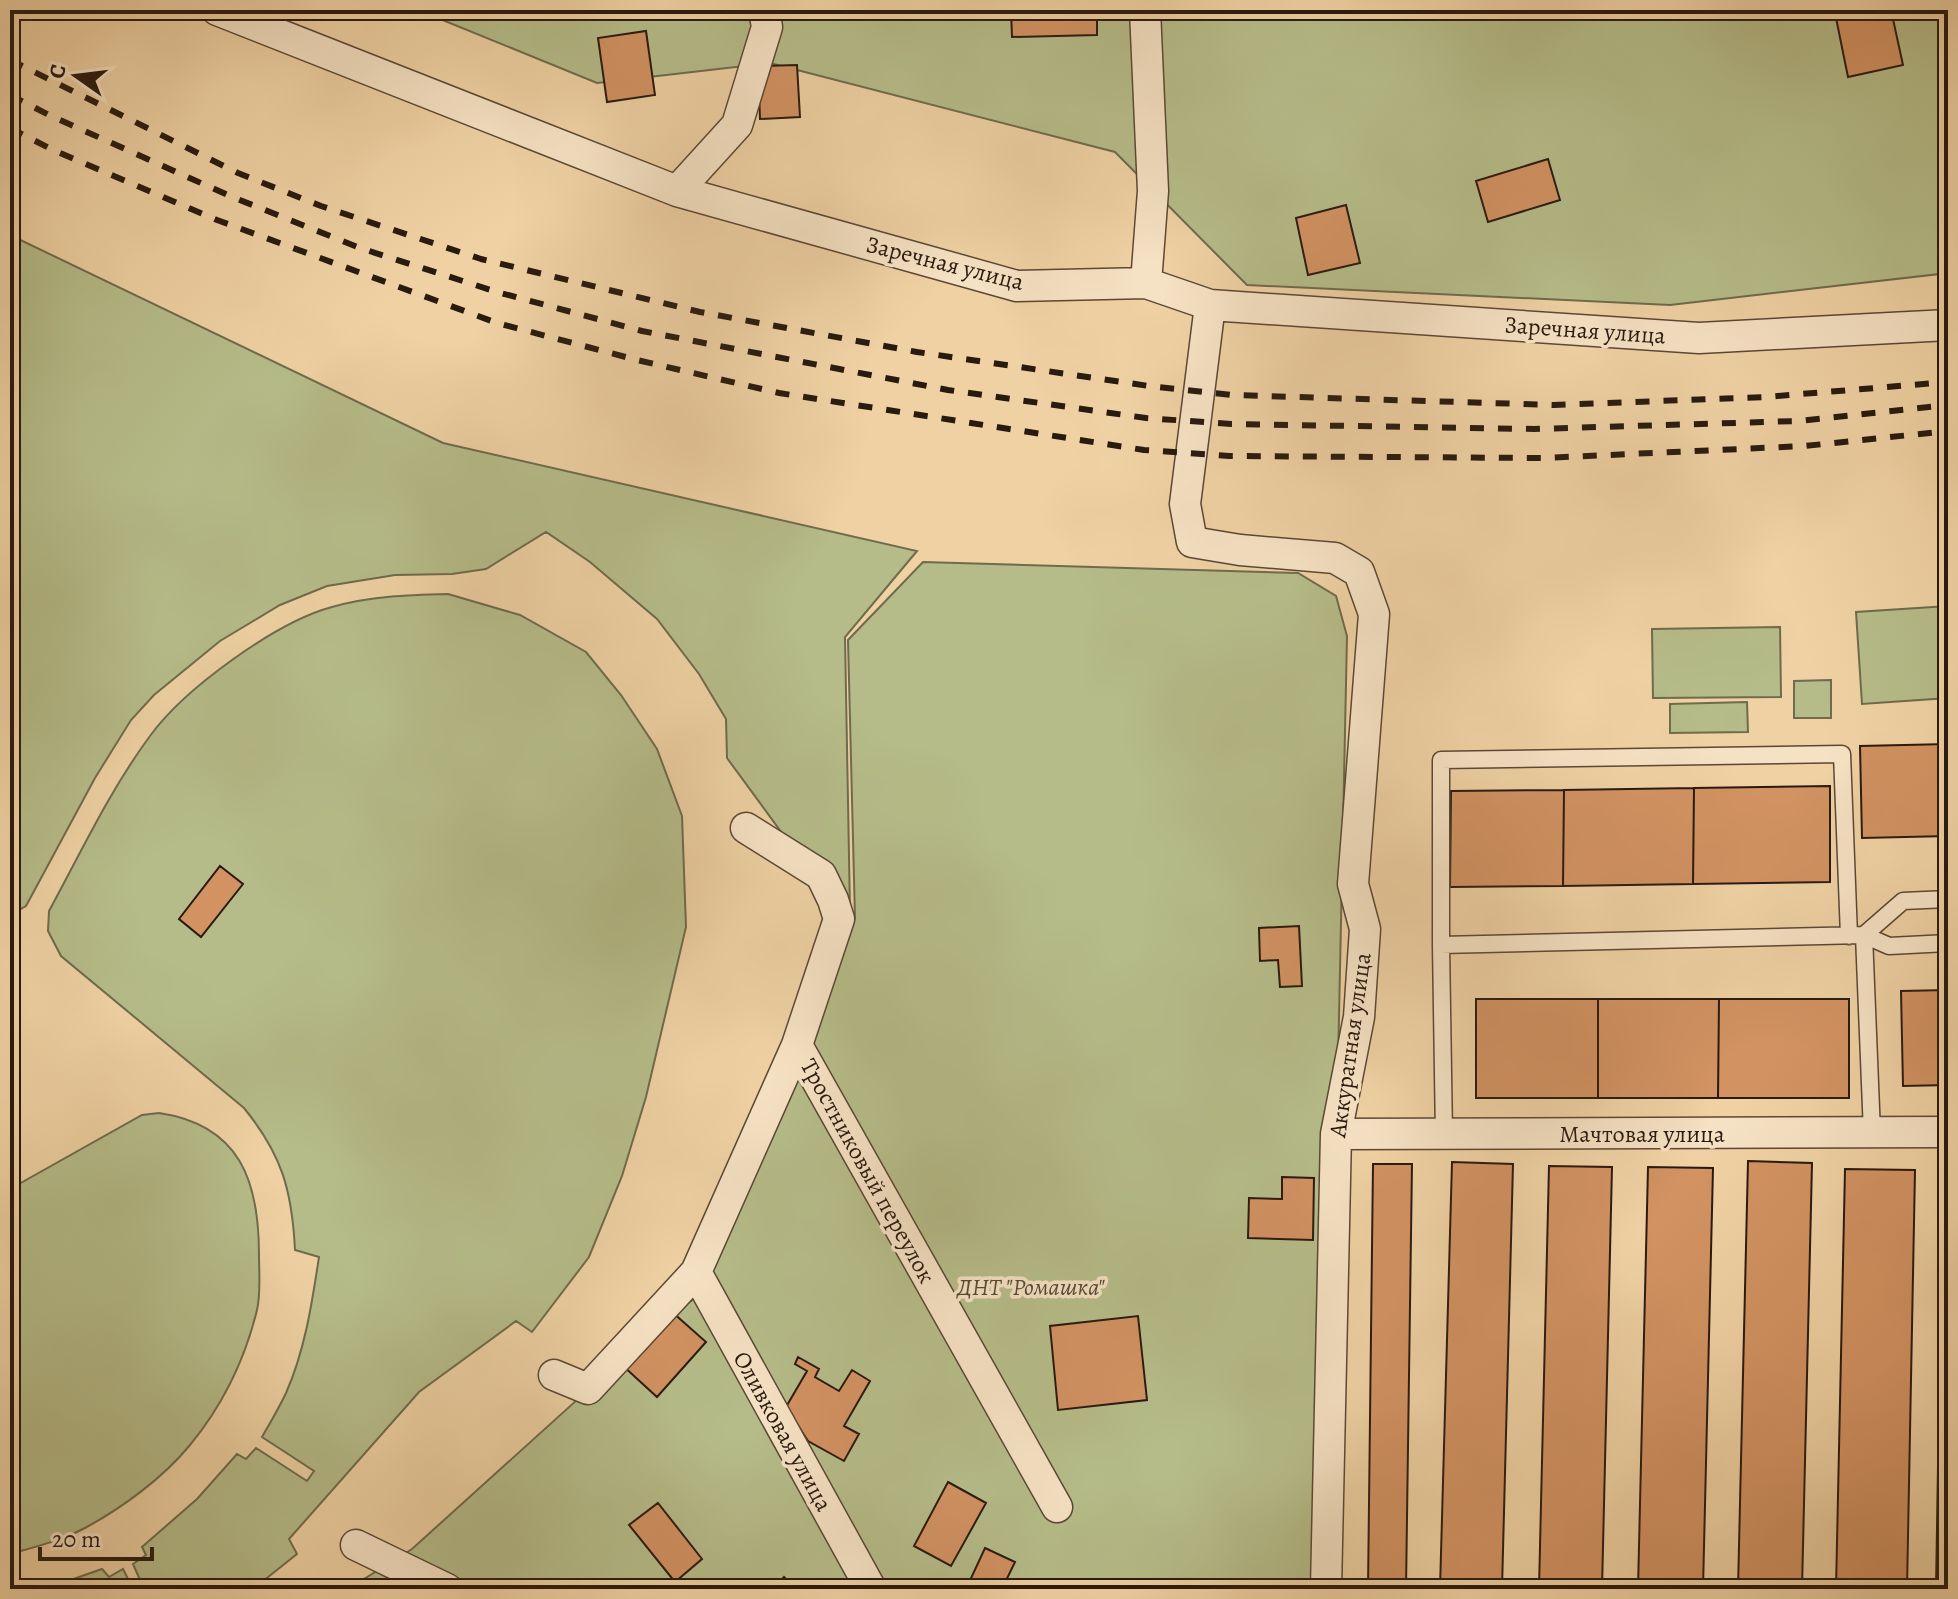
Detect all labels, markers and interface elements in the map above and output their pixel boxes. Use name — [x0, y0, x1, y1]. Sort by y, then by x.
north arrow — [36, 36, 116, 116]
text: С — [41, 61, 74, 82]
street label: Заречная улица — [863, 228, 1027, 298]
street label: Заречная улица — [1503, 308, 1667, 352]
street label: Аккуратная улица — [1321, 951, 1379, 1140]
street label: Тростниковый переулок — [793, 1053, 943, 1289]
street label: Мачтовая улица — [1559, 1118, 1725, 1150]
park label: ДНТ "Ромашка" — [955, 1271, 1105, 1303]
street label: Оливковая улица — [726, 1345, 840, 1517]
scale bar — [40, 1511, 152, 1561]
text: 20 m — [52, 1523, 101, 1555]

